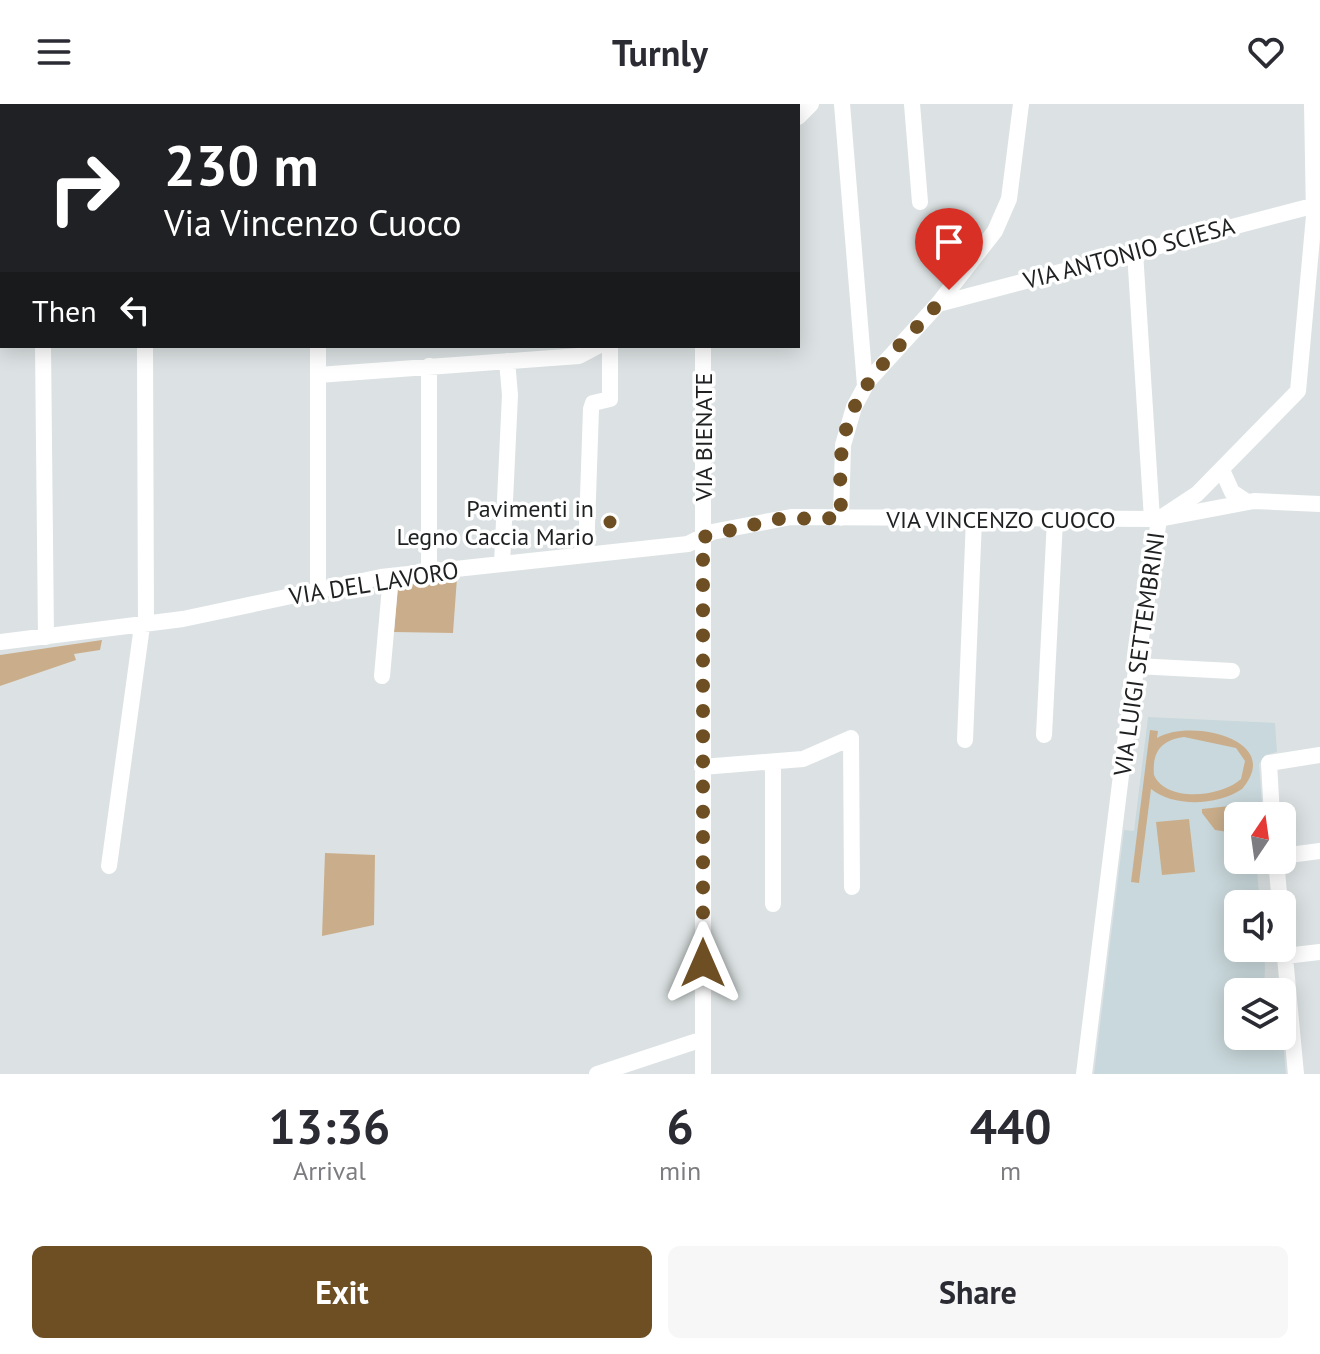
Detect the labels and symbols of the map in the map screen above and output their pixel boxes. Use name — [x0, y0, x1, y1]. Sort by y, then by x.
pin — [915, 208, 983, 290]
street label: VIA ANTONIO SCIESA — [1019, 210, 1238, 296]
street label: VIA BIENATE — [688, 373, 719, 502]
place label: Pavimenti in Legno Caccia Mario — [396, 493, 594, 552]
street label: VIA VINCENZO CUOCO — [885, 504, 1116, 535]
marker: Pavimenti in Legno Caccia Mario — [601, 513, 619, 531]
street label: VIA LUIGI SETTEMBRINI — [1106, 530, 1171, 779]
street label: VIA DEL LAVORO — [286, 554, 461, 612]
north arrow — [1224, 802, 1296, 874]
position arrow — [661, 921, 745, 1005]

